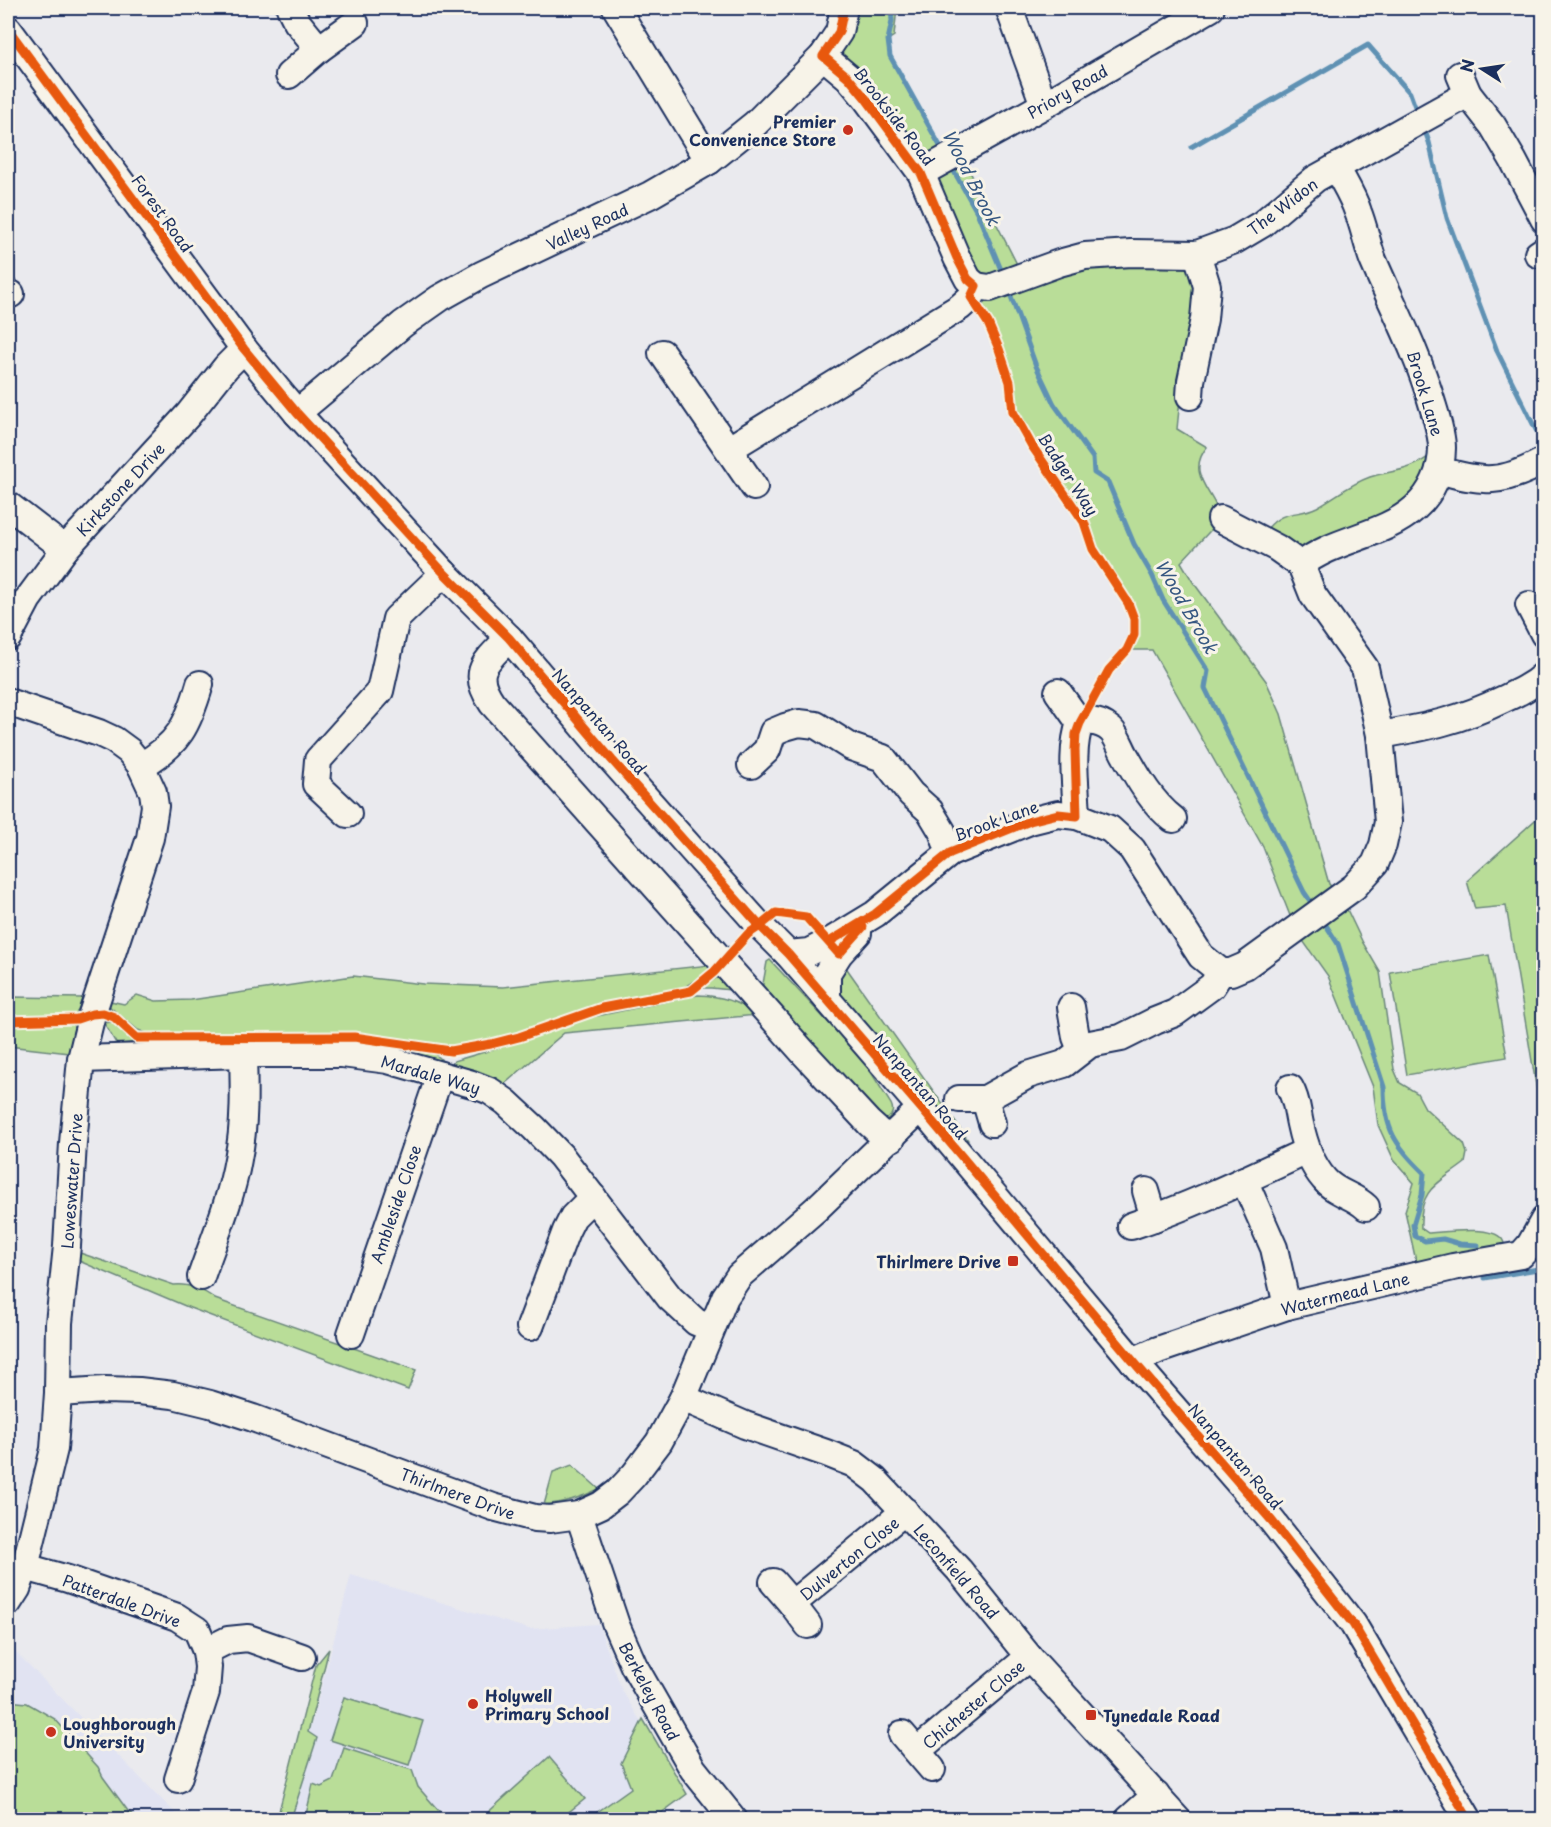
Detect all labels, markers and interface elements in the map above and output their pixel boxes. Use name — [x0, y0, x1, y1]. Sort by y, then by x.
north arrow — [1452, 39, 1512, 99]
text: N — [1453, 57, 1479, 74]
street label: Priory Road — [1022, 58, 1112, 124]
street label: Brookside Road — [849, 62, 941, 170]
place label: Premier Convenience Store — [689, 109, 837, 151]
marker: Premier Convenience Store — [841, 123, 855, 137]
water label: Wood Brook — [936, 124, 1008, 230]
street label: Forest Road — [127, 169, 199, 257]
street label: The Widon — [1242, 172, 1322, 240]
street label: Valley Road — [542, 196, 632, 256]
street label: Brook Lane — [1402, 347, 1450, 439]
street label: Badger Way — [1033, 428, 1105, 520]
street label: Kirkstone Drive — [70, 437, 170, 541]
water label: Wood Brook — [1149, 554, 1225, 659]
street label: Nanpantan Road — [547, 663, 653, 779]
street label: Brook Lane — [950, 794, 1042, 846]
street label: Nanpantan Road — [868, 1028, 974, 1144]
street label: Mardale Way — [378, 1048, 484, 1100]
street label: Loweswater Drive — [54, 1112, 88, 1250]
street label: Ambleside Close — [364, 1142, 426, 1266]
place label: Thirlmere Drive — [876, 1249, 1001, 1273]
marker: Thirlmere Drive — [1006, 1254, 1020, 1268]
street label: Watermead Lane — [1278, 1265, 1412, 1321]
street label: Nanpantan Road — [1183, 1398, 1289, 1514]
street label: Thirlmere Drive — [397, 1461, 519, 1525]
street label: Dulverton Close — [794, 1510, 904, 1606]
street label: Leconfield Road — [909, 1518, 1005, 1624]
street label: Patterdale Drive — [60, 1568, 184, 1632]
street label: Berkeley Road — [614, 1637, 686, 1745]
street label: Chichester Close — [916, 1654, 1030, 1754]
place label: Holywell Primary School — [485, 1683, 609, 1725]
marker: Holywell Primary School — [466, 1697, 480, 1711]
place label: Tynedale Road — [1103, 1703, 1220, 1727]
marker: Tynedale Road — [1084, 1708, 1098, 1722]
place label: Loughborough University — [63, 1711, 176, 1753]
marker: Loughborough University — [44, 1725, 58, 1739]

